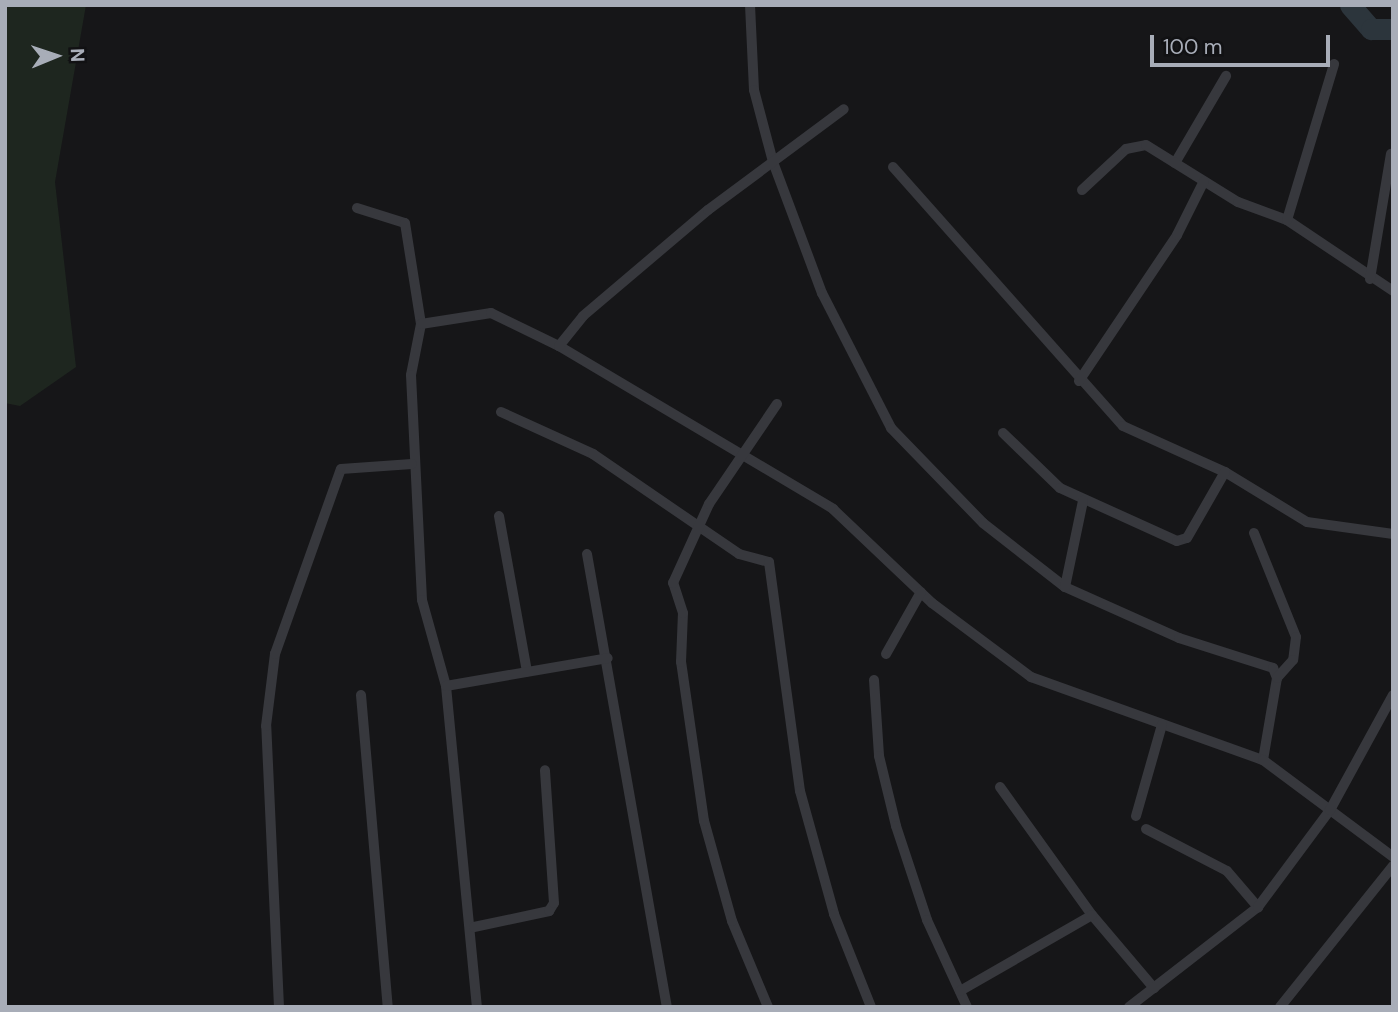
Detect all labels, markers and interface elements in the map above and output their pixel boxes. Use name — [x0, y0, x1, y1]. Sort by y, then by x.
north arrow — [21, 21, 91, 91]
scale bar — [1153, 21, 1333, 65]
text: 100 m — [1163, 33, 1223, 61]
text: N — [65, 48, 90, 63]

